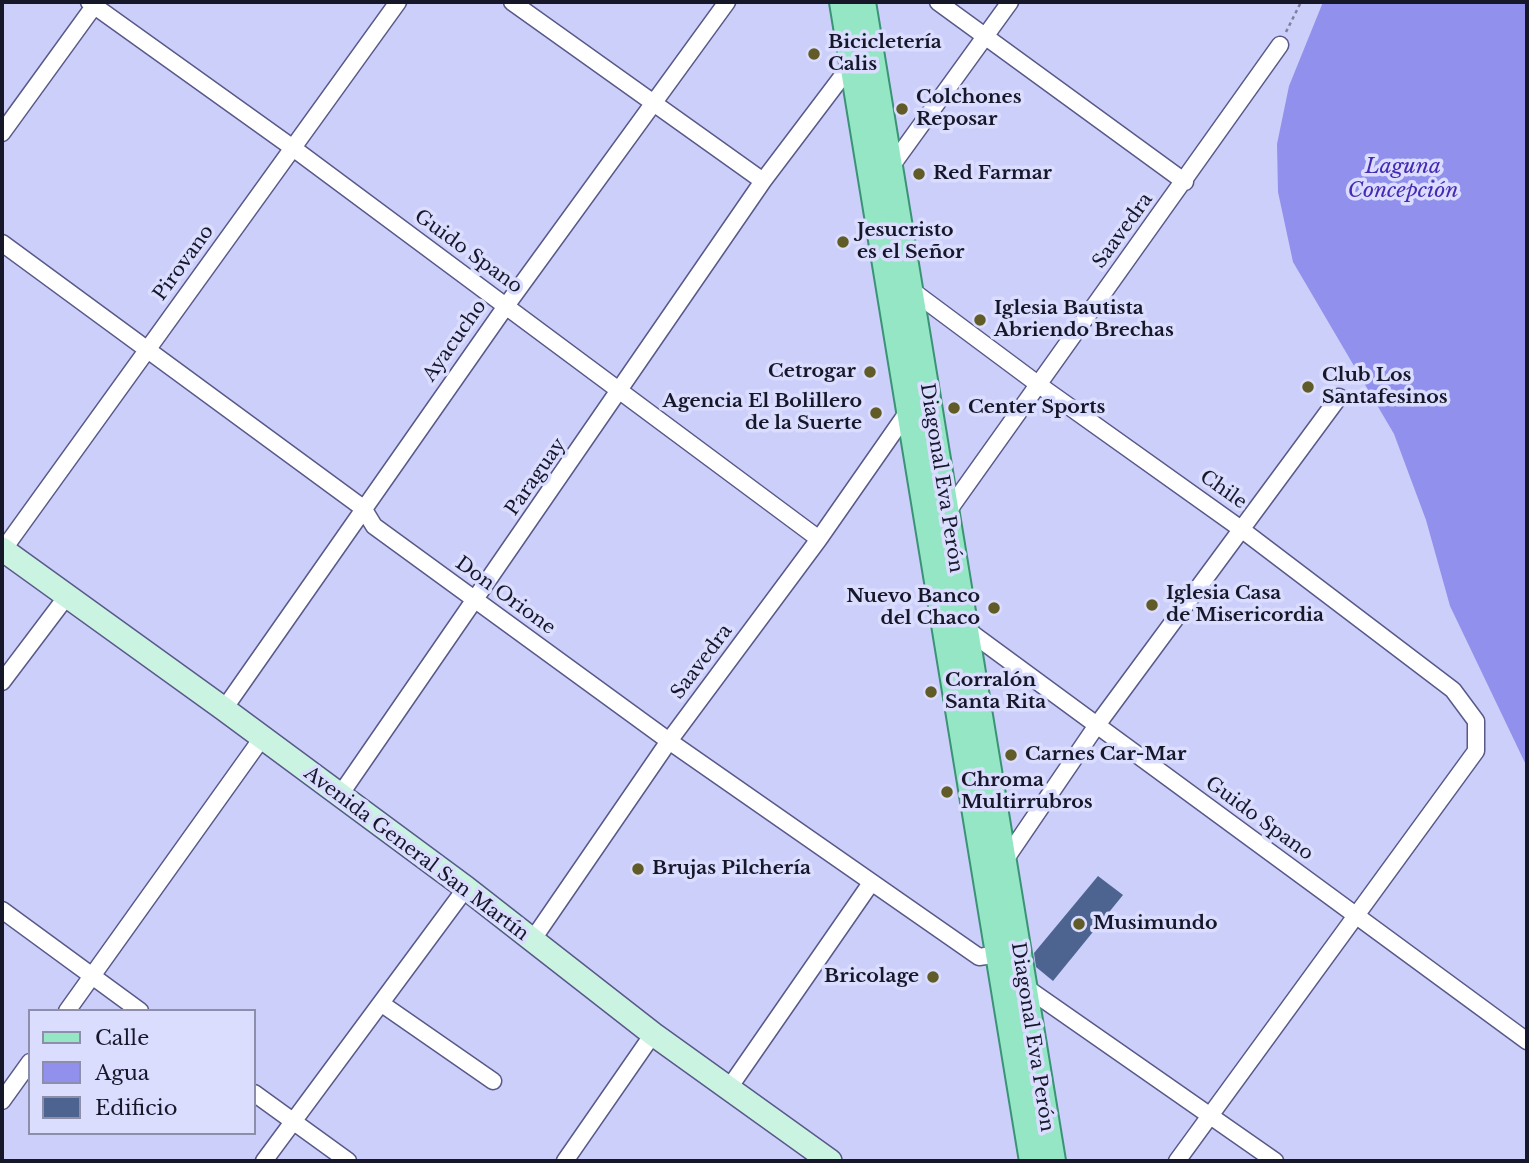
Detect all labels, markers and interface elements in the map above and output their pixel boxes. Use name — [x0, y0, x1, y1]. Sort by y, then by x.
place label: Bicicletería Calis — [828, 32, 942, 76]
marker: Bicicletería Calis — [806, 46, 822, 62]
place label: Colchones Reposar — [916, 87, 1022, 131]
marker: Colchones Reposar — [894, 101, 910, 117]
water label: Laguna Concepción — [1348, 154, 1458, 204]
place label: Red Farmar — [933, 163, 1052, 185]
marker: Red Farmar — [911, 166, 927, 182]
street label: Saavedra — [1088, 189, 1158, 273]
street label: Guido Spano — [410, 205, 526, 299]
place label: Jesucristo es el Señor — [857, 220, 964, 264]
street label: Pirovano — [149, 221, 219, 305]
marker: Jesucristo es el Señor — [835, 234, 851, 250]
street label: Ayacucho — [419, 296, 491, 386]
place label: Iglesia Bautista Abriendo Brechas — [994, 298, 1174, 342]
marker: Iglesia Bautista Abriendo Brechas — [972, 312, 988, 328]
place label: Cetrogar — [768, 361, 856, 383]
marker: Cetrogar — [862, 364, 878, 380]
place label: Club Los Santafesinos — [1322, 365, 1448, 409]
marker: Club Los Santafesinos — [1300, 379, 1316, 395]
street label: Diagonal Eva Perón — [915, 382, 967, 574]
place label: Agencia El Bolillero de la Suerte — [663, 391, 862, 435]
place label: Center Sports — [968, 397, 1105, 419]
marker: Center Sports — [946, 400, 962, 416]
marker: Agencia El Bolillero de la Suerte — [868, 405, 884, 421]
street label: Paraguay — [501, 434, 571, 520]
street label: Chile — [1195, 466, 1251, 514]
street label: Don Orione — [451, 552, 559, 640]
place label: Iglesia Casa de Misericordia — [1166, 583, 1324, 627]
place label: Nuevo Banco del Chaco — [846, 586, 980, 630]
marker: Iglesia Casa de Misericordia — [1144, 597, 1160, 613]
marker: Nuevo Banco del Chaco — [986, 600, 1002, 616]
street label: Saavedra — [667, 620, 737, 704]
place label: Corralón Santa Rita — [945, 670, 1046, 714]
marker: Corralón Santa Rita — [923, 684, 939, 700]
place label: Carnes Car-Mar — [1025, 744, 1186, 766]
marker: Carnes Car-Mar — [1003, 747, 1019, 763]
street label: Avenida General San Martín — [299, 762, 533, 946]
place label: Chroma Multirrubros — [961, 770, 1093, 814]
street label: Guido Spano — [1201, 772, 1317, 866]
marker: Chroma Multirrubros — [939, 784, 955, 800]
place label: Brujas Pilchería — [652, 858, 811, 880]
marker: Brujas Pilchería — [630, 861, 646, 877]
place label: Musimundo — [1093, 913, 1218, 935]
marker: Musimundo — [1071, 916, 1087, 932]
street label: Diagonal Eva Perón — [1006, 941, 1058, 1133]
place label: Bricolage — [824, 966, 919, 988]
marker: Bricolage — [925, 969, 941, 985]
legend — [28, 1009, 256, 1135]
text: Calle — [95, 1025, 149, 1051]
text: Agua — [95, 1060, 150, 1086]
text: Edificio — [95, 1095, 177, 1121]

